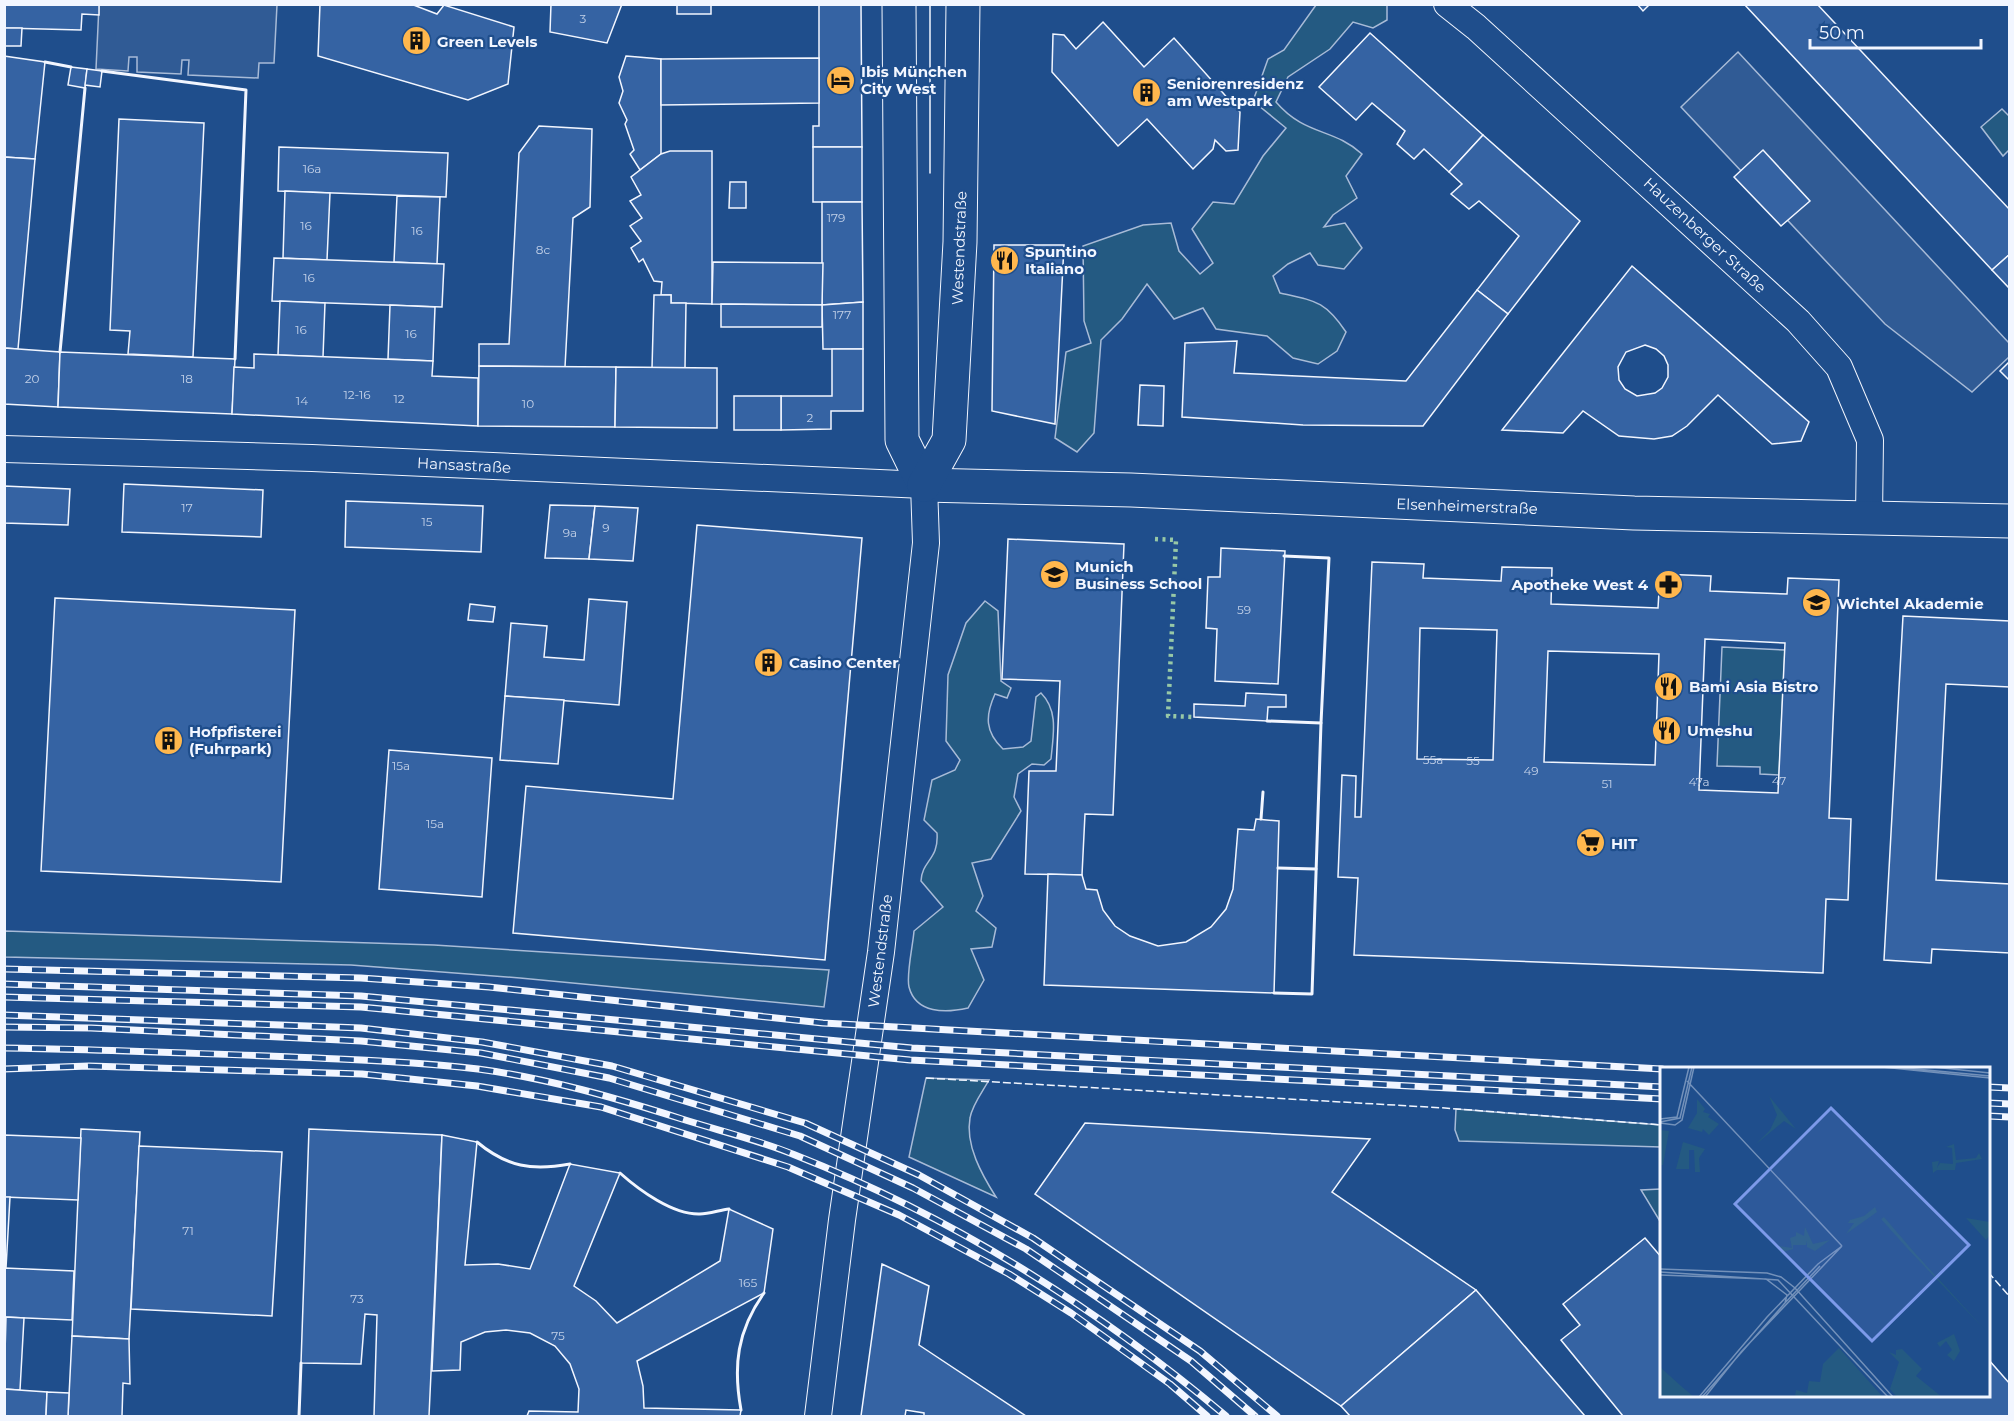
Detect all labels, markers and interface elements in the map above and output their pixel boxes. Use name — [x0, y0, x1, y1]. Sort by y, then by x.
house number: 3 — [580, 11, 587, 26]
scale bar — [1810, 12, 1981, 50]
text: 50 m — [1819, 22, 1865, 44]
building icon: Green Levels — [400, 25, 432, 57]
place label: Green Levels — [437, 32, 537, 51]
place label: Ibis München City West — [861, 62, 967, 98]
hotel icon: Ibis München City West — [824, 64, 856, 96]
place label: Seniorenresidenz am Westpark — [1167, 74, 1304, 110]
building icon: Seniorenresidenz am Westpark — [1130, 76, 1162, 108]
house number: 16a — [303, 161, 321, 176]
street label: Hauzenberger Straße — [1640, 173, 1770, 297]
street label: Westendstraße — [948, 191, 970, 305]
house number: 179 — [827, 210, 845, 225]
house number: 16 — [300, 218, 312, 233]
house number: 16 — [411, 223, 423, 238]
house number: 8c — [536, 242, 550, 257]
place label: Spuntino Italiano — [1025, 242, 1097, 278]
restaurant icon: Spuntino Italiano — [988, 244, 1020, 276]
house number: 16 — [303, 270, 315, 285]
house number: 177 — [833, 307, 851, 322]
house number: 16 — [295, 322, 307, 337]
house number: 16 — [405, 326, 417, 341]
house number: 20 — [25, 371, 39, 386]
house number: 18 — [181, 371, 193, 386]
house number: 12-16 — [343, 387, 371, 402]
house number: 12 — [393, 391, 405, 406]
house number: 14 — [296, 393, 308, 408]
house number: 10 — [522, 396, 534, 411]
house number: 2 — [807, 410, 814, 425]
street label: Hansastraße — [417, 453, 511, 477]
street label: Elsenheimerstraße — [1396, 494, 1538, 518]
house number: 17 — [181, 500, 193, 515]
house number: 15 — [421, 514, 433, 529]
house number: 9 — [602, 520, 610, 535]
house number: 9a — [563, 525, 577, 540]
place label: Munich Business School — [1075, 557, 1202, 593]
school or university icon: Munich Business School — [1038, 559, 1070, 591]
pharmacy icon: Apotheke West 4 — [1653, 568, 1685, 600]
place label: Apotheke West 4 — [1511, 575, 1649, 594]
school or university icon: Wichtel Akademie — [1801, 587, 1833, 619]
place label: Wichtel Akademie — [1838, 594, 1984, 613]
house number: 59 — [1237, 602, 1251, 617]
building icon: Casino Center — [752, 646, 784, 678]
place label: Casino Center — [789, 653, 899, 672]
restaurant icon: Bami Asia Bistro — [1652, 670, 1684, 702]
place label: Bami Asia Bistro — [1689, 677, 1818, 696]
restaurant icon: Umeshu — [1650, 714, 1682, 746]
place label: Umeshu — [1687, 721, 1753, 740]
place label: Hofpfisterei (Fuhrpark) — [189, 722, 281, 758]
building icon: Hofpfisterei (Fuhrpark) — [152, 724, 184, 756]
house number: 55a — [1423, 752, 1443, 767]
house number: 55 — [1466, 753, 1480, 768]
house number: 15a — [392, 758, 410, 773]
house number: 49 — [1523, 763, 1539, 778]
house number: 47 — [1772, 773, 1786, 788]
house number: 47a — [1688, 774, 1710, 789]
house number: 51 — [1601, 776, 1613, 791]
house number: 15a — [426, 816, 444, 831]
supermarket icon: HIT — [1574, 827, 1606, 859]
place label: HIT — [1611, 834, 1638, 853]
street label: Westendstraße — [864, 893, 896, 1009]
inset map — [1660, 1067, 1990, 1397]
house number: 71 — [182, 1223, 194, 1238]
house number: 165 — [739, 1275, 757, 1290]
house number: 73 — [350, 1291, 364, 1306]
house number: 75 — [551, 1328, 565, 1343]

